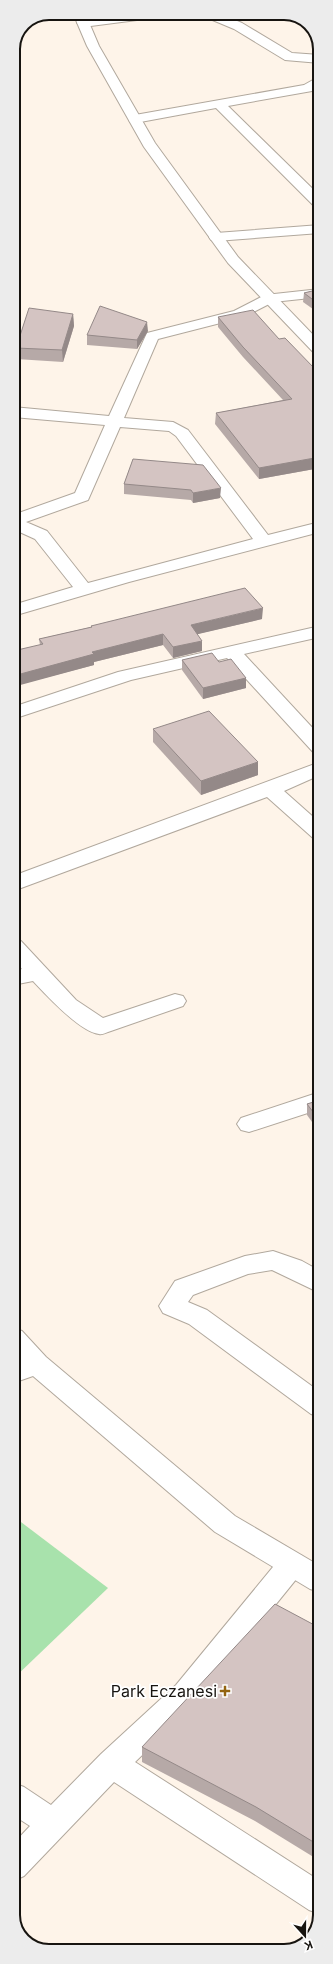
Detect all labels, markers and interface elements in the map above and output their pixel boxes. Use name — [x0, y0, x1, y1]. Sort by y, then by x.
place label: Park Eczanesi — [111, 1681, 217, 1701]
marker: Park Eczanesi — [220, 1686, 230, 1696]
north arrow — [285, 1916, 325, 1956]
text: K — [302, 1937, 315, 1953]

